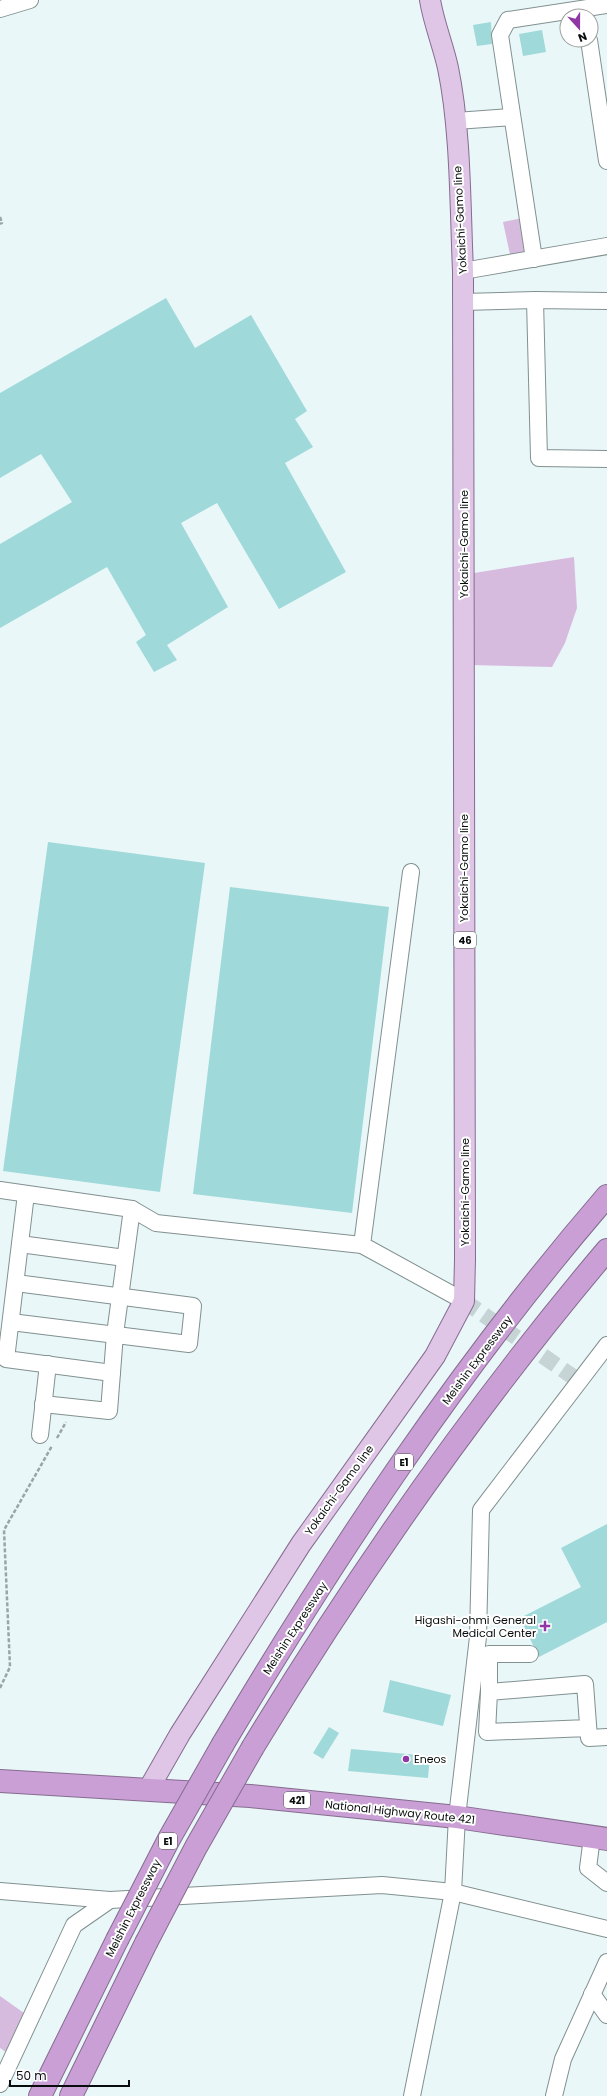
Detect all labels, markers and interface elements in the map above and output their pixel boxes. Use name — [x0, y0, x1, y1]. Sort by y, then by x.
north arrow — [559, 8, 599, 48]
text: N — [576, 28, 589, 46]
street label: Yokaichi-Gamo line — [449, 165, 471, 275]
street label: Yokaichi-Gamo line — [456, 490, 472, 598]
street label: Yokaichi-Gamo line — [456, 814, 472, 922]
road number: 46 — [454, 932, 476, 948]
street label: Yokaichi-Gamo line — [457, 1138, 473, 1246]
street label: Meishin Expressway — [438, 1311, 516, 1408]
street label: Yokaichi-Gamo line — [301, 1441, 377, 1539]
road number: E1 — [395, 1454, 413, 1470]
street label: Meishin Expressway — [259, 1578, 332, 1678]
place label: Higashi-ohmi General Medical Center — [415, 1612, 536, 1641]
marker: Higashi-ohmi General Medical Center — [539, 1620, 551, 1632]
place label: Eneos — [414, 1751, 447, 1767]
marker: Eneos — [401, 1754, 411, 1764]
road number: 421 — [284, 1792, 310, 1808]
street label: National Highway Route 421 — [324, 1796, 476, 1828]
road number: E1 — [159, 1833, 177, 1849]
street label: Meishin Expressway — [101, 1856, 165, 1960]
scale bar — [10, 2062, 129, 2088]
text: 50 m — [16, 2067, 47, 2084]

